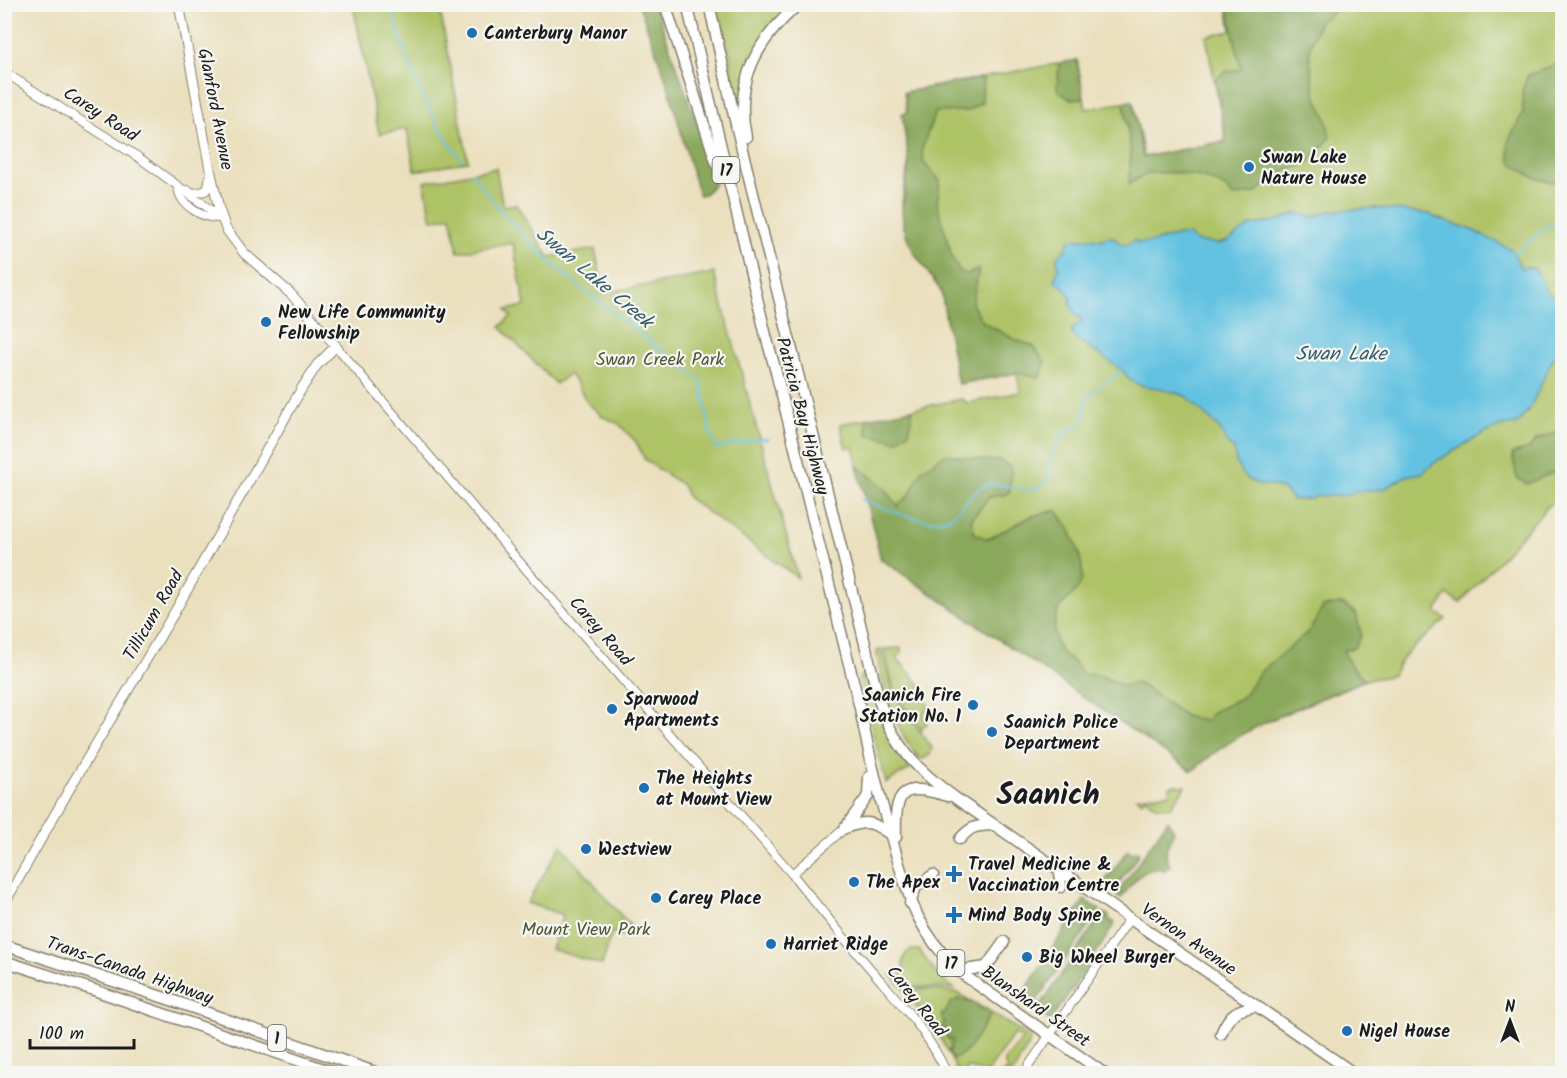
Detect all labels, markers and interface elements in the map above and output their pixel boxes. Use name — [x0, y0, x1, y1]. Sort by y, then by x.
place label: Canterbury Manor — [484, 20, 628, 49]
marker: Canterbury Manor — [465, 26, 479, 40]
street label: Glanford Avenue — [189, 46, 241, 173]
street label: Carey Road — [57, 80, 145, 151]
place label: Swan Lake Nature House — [1261, 144, 1367, 194]
road number: 17 — [712, 157, 740, 183]
marker: Swan Lake Nature House — [1242, 160, 1256, 174]
water label: Swan Lake Creek — [528, 220, 661, 339]
place label: New Life Community Fellowship — [278, 299, 446, 349]
marker: New Life Community Fellowship — [259, 315, 273, 329]
street label: Patricia Bay Highway — [767, 334, 837, 499]
water label: Swan Lake — [1296, 339, 1388, 371]
park label: Swan Creek Park — [596, 346, 725, 375]
street label: Tillicum Road — [116, 564, 193, 667]
street label: Carey Road — [561, 590, 639, 674]
place label: Saanich Fire Station No. 1 — [860, 682, 962, 732]
place label: Sparwood Apartments — [624, 686, 719, 736]
marker: Saanich Fire Station No. 1 — [966, 698, 980, 712]
marker: Sparwood Apartments — [605, 702, 619, 716]
place label: Saanich Police Department — [1004, 709, 1118, 759]
marker: Saanich Police Department — [985, 725, 999, 739]
place label: The Heights at Mount View — [656, 765, 772, 815]
district label: Saanich — [996, 772, 1100, 820]
marker: The Heights at Mount View — [637, 781, 651, 795]
place label: Westview — [598, 836, 671, 865]
marker: Westview — [579, 842, 593, 856]
place label: Travel Medicine & Vaccination Centre — [968, 851, 1120, 901]
marker: Travel Medicine & Vaccination Centre — [945, 865, 963, 883]
place label: The Apex — [866, 869, 940, 898]
marker: The Apex — [847, 875, 861, 889]
place label: Carey Place — [668, 885, 762, 914]
marker: Carey Place — [649, 891, 663, 905]
street label: Vernon Avenue — [1134, 896, 1242, 984]
place label: Mind Body Spine — [968, 902, 1102, 931]
marker: Mind Body Spine — [945, 906, 963, 924]
park label: Mount View Park — [522, 916, 651, 945]
street label: Trans-Canada Highway — [42, 929, 217, 1014]
place label: Harriet Ridge — [783, 931, 888, 960]
marker: Harriet Ridge — [764, 937, 778, 951]
place label: Big Wheel Burger — [1039, 944, 1176, 973]
road number: 17 — [938, 950, 964, 976]
marker: Big Wheel Burger — [1020, 950, 1034, 964]
street label: Carey Road — [878, 959, 954, 1045]
street label: Blanshard Street — [975, 959, 1097, 1056]
north arrow — [1480, 991, 1540, 1051]
text: N — [1505, 995, 1515, 1020]
scale bar — [30, 1012, 134, 1050]
place label: Nigel House — [1359, 1018, 1450, 1047]
text: 100 m — [39, 1020, 84, 1049]
marker: Nigel House — [1340, 1024, 1354, 1038]
road number: 1 — [268, 1025, 286, 1051]

